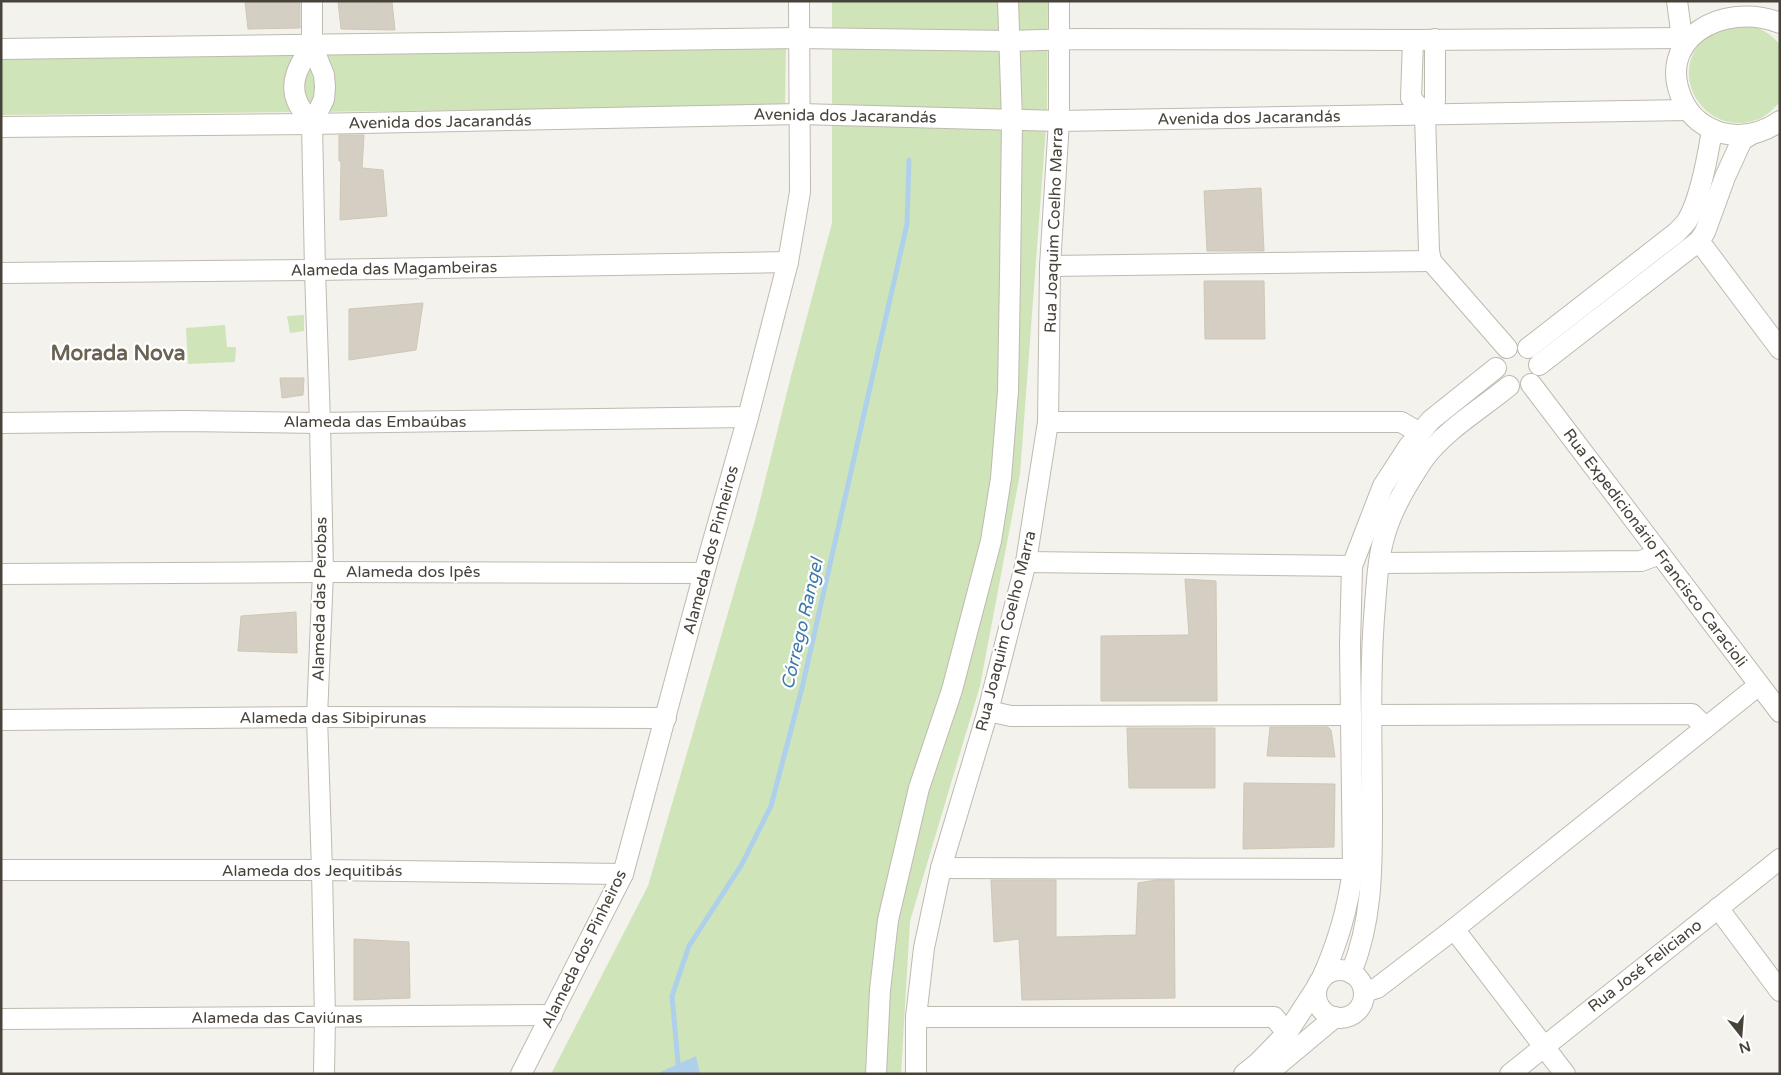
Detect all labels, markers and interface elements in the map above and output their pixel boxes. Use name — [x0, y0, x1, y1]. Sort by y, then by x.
street label: Avenida dos Jacarandás — [753, 104, 937, 128]
street label: Avenida dos Jacarandás — [1157, 106, 1341, 130]
street label: Avenida dos Jacarandás — [348, 110, 532, 134]
street label: Rua Joaquim Coelho Marra — [1040, 127, 1068, 333]
street label: Alameda das Magambeiras — [290, 257, 498, 281]
district label: Morada Nova — [50, 341, 186, 366]
street label: Alameda das Embaúbas — [283, 412, 467, 432]
street label: Rua Expedicionário Francisco Caracioli — [1559, 425, 1751, 671]
street label: Alameda dos Pinheiros — [679, 463, 743, 637]
street label: Alameda das Perobas — [309, 516, 331, 682]
street label: Rua Joaquim Coelho Marra — [971, 529, 1041, 733]
water label: Córrego Rangel — [776, 554, 828, 692]
street label: Alameda dos Ipês — [346, 562, 480, 582]
street label: Alameda das Sibipirunas — [240, 708, 426, 728]
street label: Alameda dos Jequitibás — [222, 861, 402, 881]
street label: Alameda dos Pinheiros — [537, 866, 631, 1032]
street label: Rua José Feliciano — [1584, 915, 1706, 1017]
street label: Alameda das Caviúnas — [191, 1008, 363, 1028]
north arrow — [1716, 1010, 1766, 1060]
text: N — [1737, 1037, 1753, 1057]

